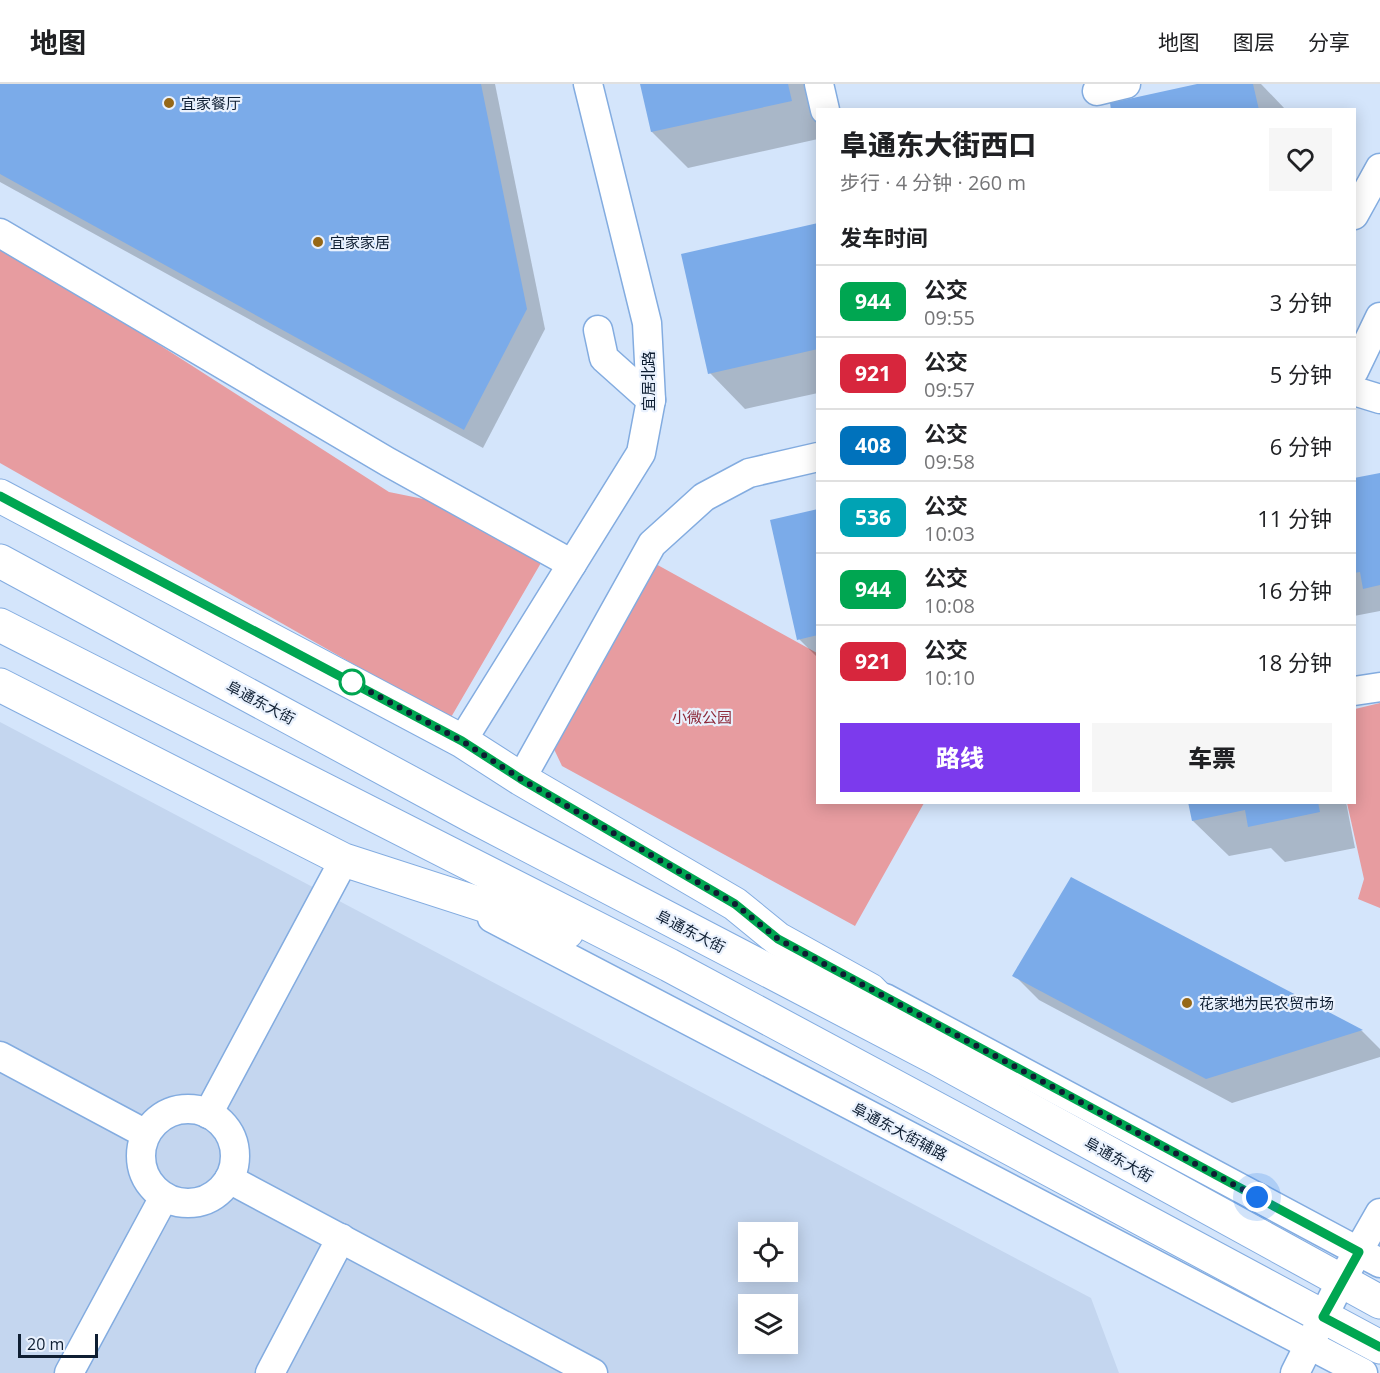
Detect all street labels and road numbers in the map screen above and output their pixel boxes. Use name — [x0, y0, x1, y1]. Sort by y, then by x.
street label: 宜居北路 — [638, 351, 658, 411]
street label: 阜通东大街 — [223, 676, 299, 728]
street label: 阜通东大街 — [653, 905, 729, 957]
street label: 阜通东大街辅路 — [849, 1098, 951, 1164]
street label: 阜通东大街 — [1081, 1132, 1157, 1186]

